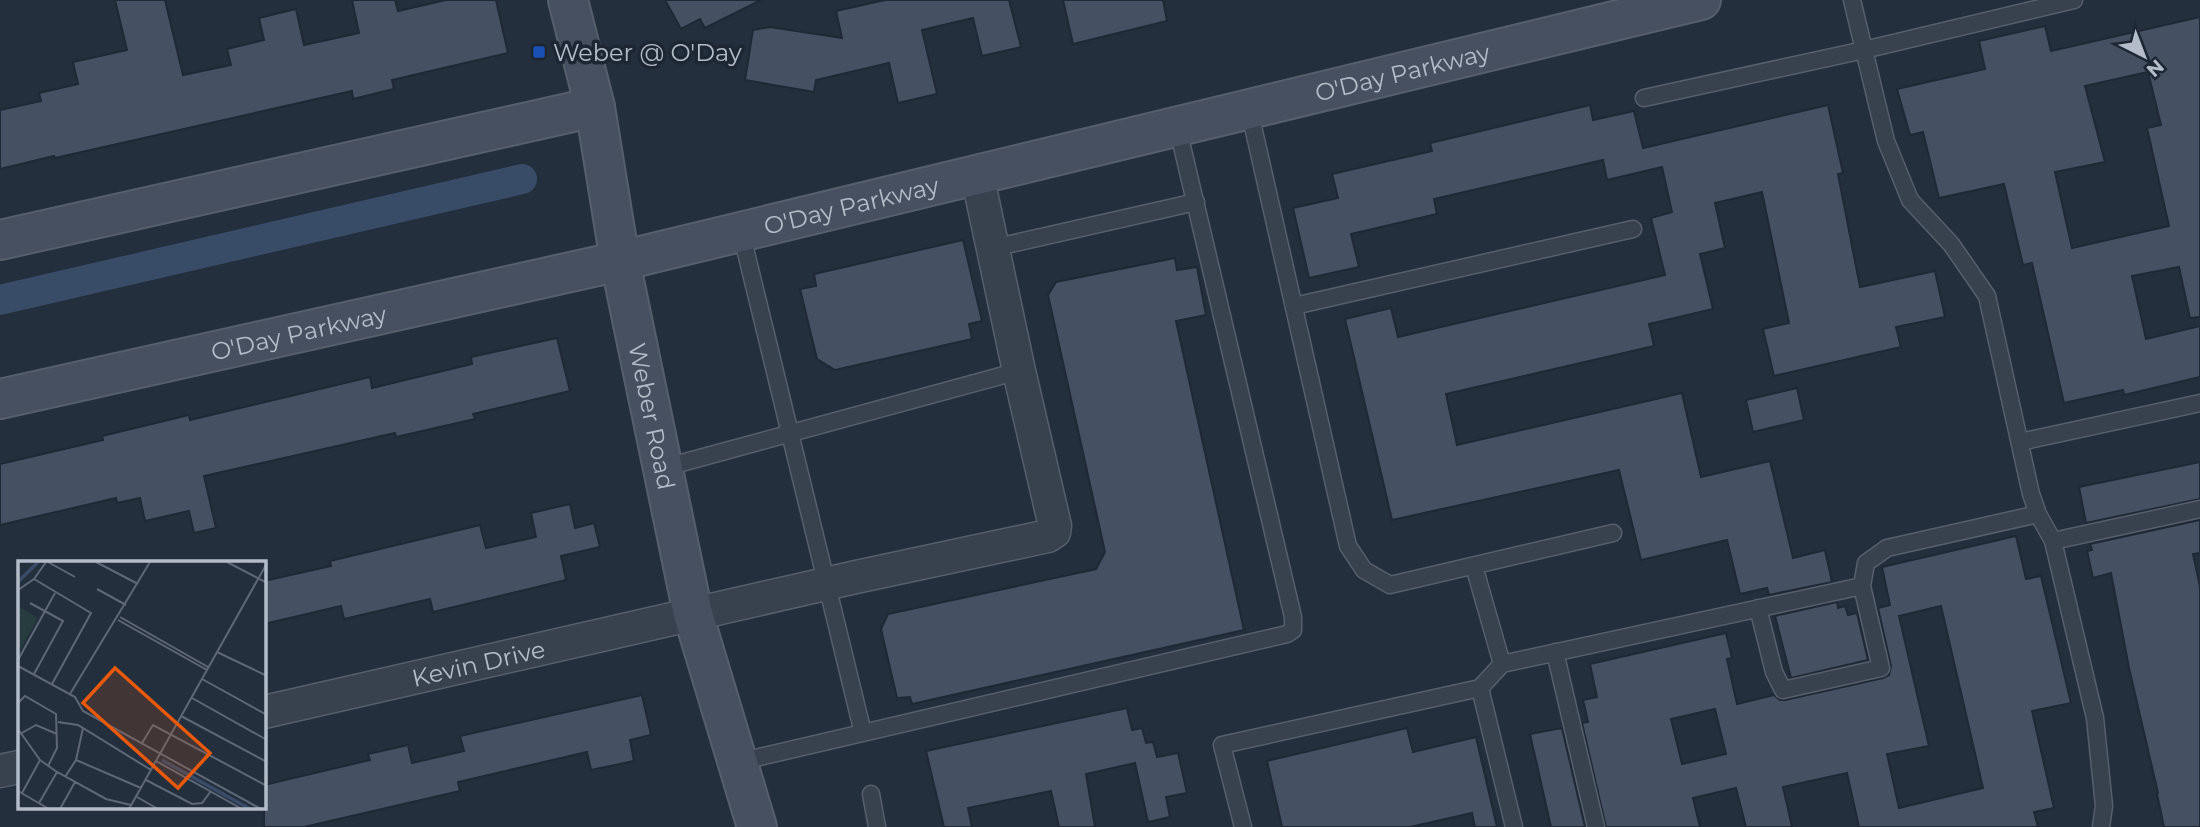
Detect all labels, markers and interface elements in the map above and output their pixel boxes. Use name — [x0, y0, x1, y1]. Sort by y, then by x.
north arrow — [2109, 21, 2179, 91]
street label: O'Day Parkway — [1312, 37, 1493, 107]
place label: Weber @ O'Day — [553, 38, 742, 67]
marker: Weber @ O'Day — [531, 44, 547, 60]
text: N — [2142, 55, 2168, 82]
street label: O'Day Parkway — [761, 170, 942, 240]
street label: O'Day Parkway — [208, 299, 389, 366]
street label: Weber Road — [623, 340, 681, 492]
inset map — [18, 561, 266, 810]
street label: Kevin Drive — [409, 634, 548, 692]

